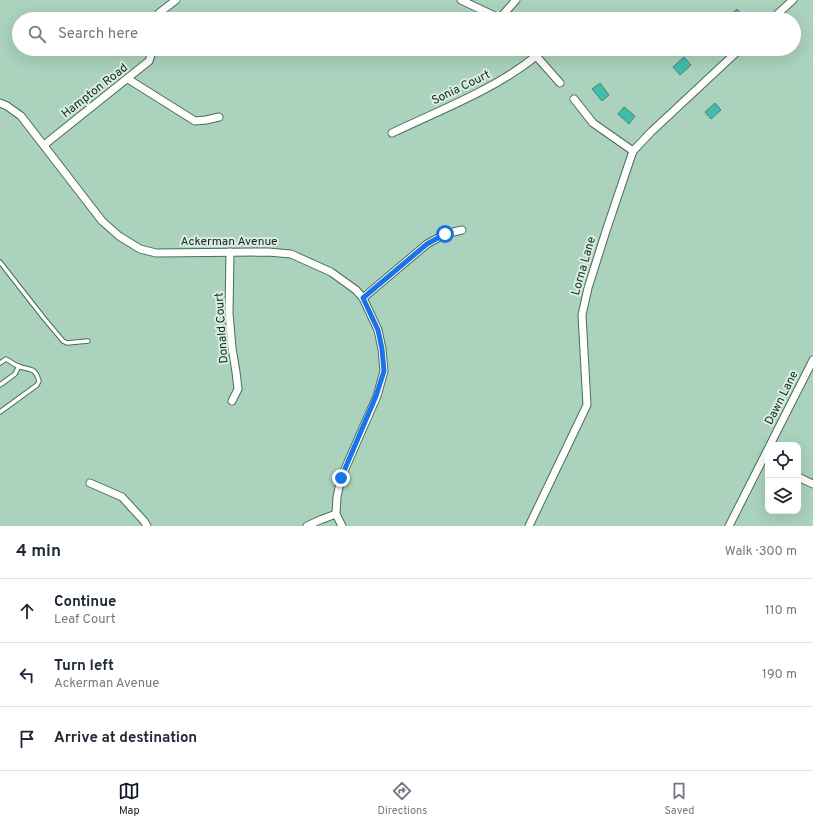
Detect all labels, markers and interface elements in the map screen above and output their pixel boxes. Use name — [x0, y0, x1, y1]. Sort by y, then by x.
search box — [12, 12, 801, 56]
icon: search — [26, 23, 48, 45]
text: Search here — [58, 25, 138, 44]
street label: Hampton Road — [59, 60, 131, 122]
street label: Sonia Court — [429, 67, 493, 109]
route start — [436, 225, 454, 243]
street label: Ackerman Avenue — [180, 234, 278, 250]
street label: Lorna Lane — [568, 235, 600, 297]
street label: Donald Court — [212, 292, 232, 364]
street label: Dawn Lane — [762, 368, 802, 428]
map controls — [765, 442, 801, 514]
button: locate — [765, 442, 801, 478]
route end — [332, 469, 350, 487]
button: layers — [765, 478, 801, 514]
text: 4 min — [16, 541, 61, 563]
text: Walk · 300 m — [725, 544, 797, 560]
text: Continue — [54, 593, 116, 612]
icon: ahead — [16, 600, 38, 622]
text: 110 m — [765, 603, 797, 619]
text: Leaf Court — [54, 612, 116, 628]
text: Turn left — [54, 657, 114, 676]
icon: left — [16, 664, 38, 686]
text: 190 m — [762, 667, 797, 683]
text: Ackerman Avenue — [54, 676, 159, 692]
icon: arrive — [16, 728, 38, 750]
text: Arrive at destination — [54, 729, 197, 748]
tab: Map — [118, 780, 140, 818]
tab: Directions — [377, 780, 427, 818]
tab: Saved — [664, 780, 695, 818]

